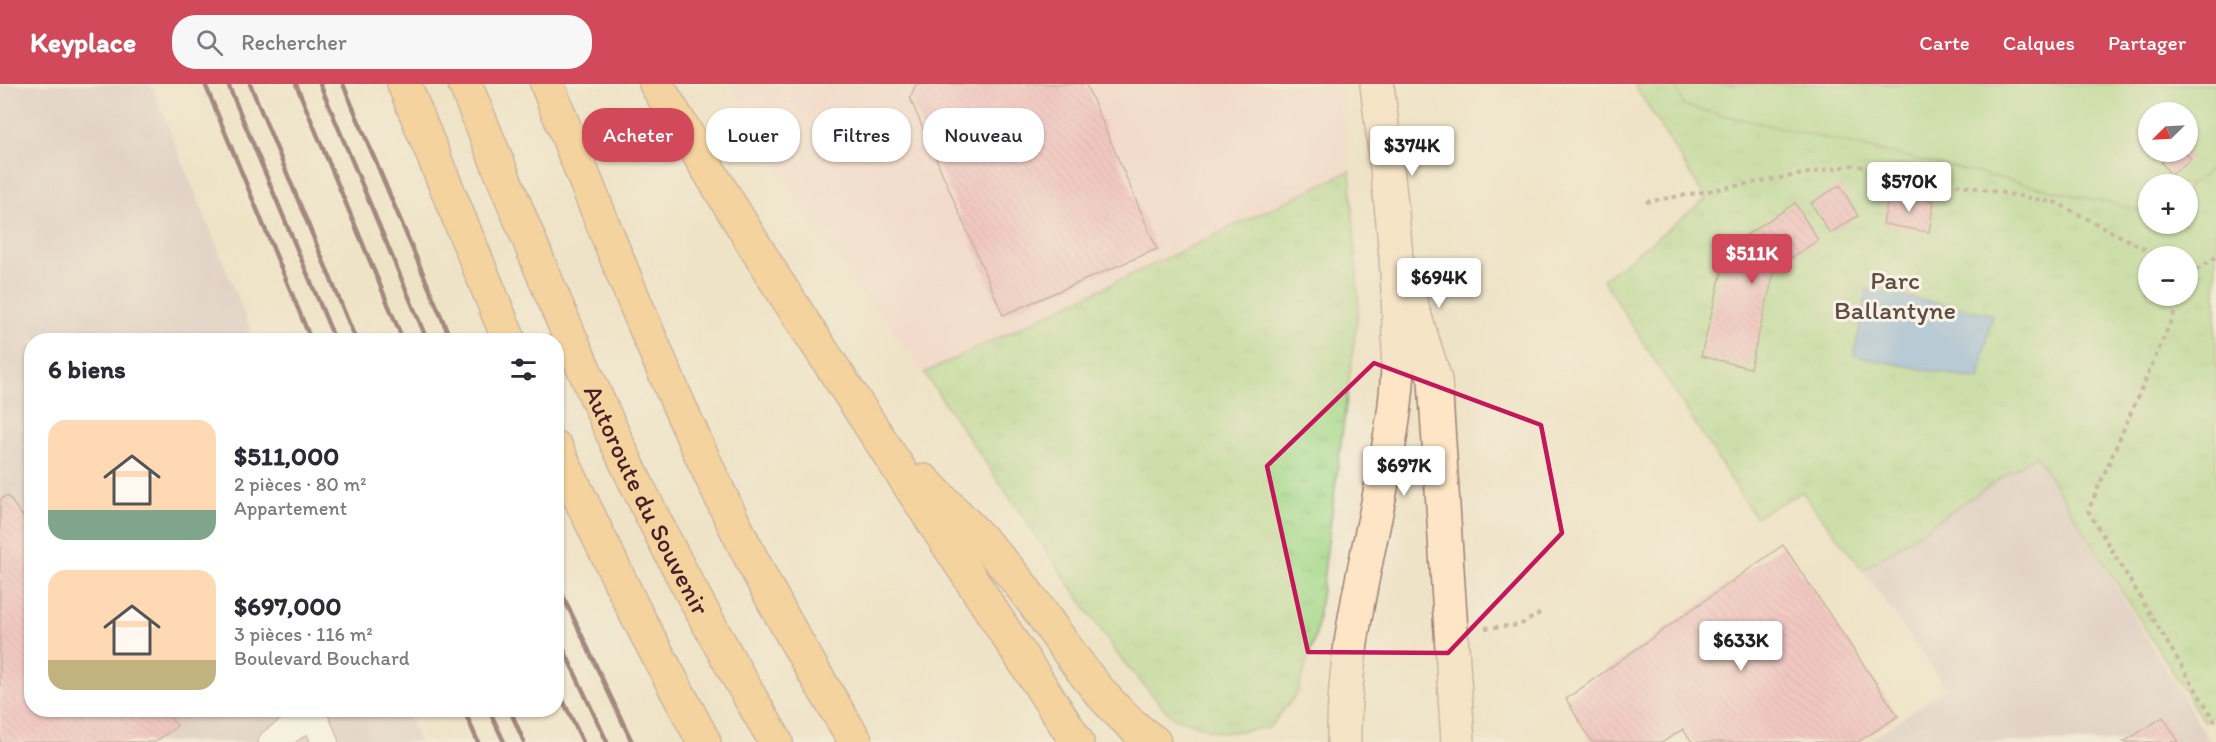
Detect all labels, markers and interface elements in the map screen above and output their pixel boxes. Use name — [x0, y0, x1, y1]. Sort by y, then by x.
search box — [172, 15, 592, 69]
text: Keyplace — [30, 25, 136, 59]
icon: search — [193, 26, 226, 59]
text: Rechercher — [241, 29, 347, 56]
text: Carte — [1919, 30, 1970, 55]
text: Calques — [2003, 30, 2075, 55]
text: Partager — [2108, 30, 2186, 55]
north arrow — [2138, 102, 2198, 162]
map controls — [2138, 102, 2198, 306]
chip: Acheter — [582, 108, 694, 162]
chip: Louer — [706, 108, 800, 162]
chip: Filtres — [812, 108, 911, 162]
chip: Nouveau — [923, 108, 1044, 162]
pin: $374K — [1370, 126, 1454, 177]
text: $374K — [1384, 133, 1440, 157]
pin: $570K — [1867, 162, 1951, 213]
text: $570K — [1881, 169, 1937, 193]
button: + — [2138, 174, 2198, 234]
pin: $511K — [1710, 234, 1794, 285]
text: $511K — [1726, 241, 1778, 265]
button: − — [2138, 246, 2198, 306]
pin: $694K — [1397, 258, 1481, 309]
park label: Parc Ballantyne — [1834, 264, 1956, 326]
text: $694K — [1411, 265, 1467, 289]
text: 6 biens — [48, 353, 126, 385]
icon: filters — [507, 353, 540, 386]
street label: Autoroute du Souvenir — [577, 380, 717, 621]
text: $511,000 — [234, 440, 339, 472]
icon: home — [96, 444, 168, 516]
pin: $697K — [1362, 446, 1446, 497]
text: $697K — [1377, 453, 1431, 477]
text: 2 pièces · 80 m² — [234, 472, 367, 496]
text: Appartement — [234, 496, 347, 520]
text: $697,000 — [234, 590, 342, 622]
icon: home — [96, 594, 168, 666]
pin: $633K — [1699, 621, 1783, 672]
text: 3 pièces · 116 m² — [234, 622, 373, 646]
text: $633K — [1713, 628, 1769, 652]
text: Boulevard Bouchard — [234, 646, 410, 670]

